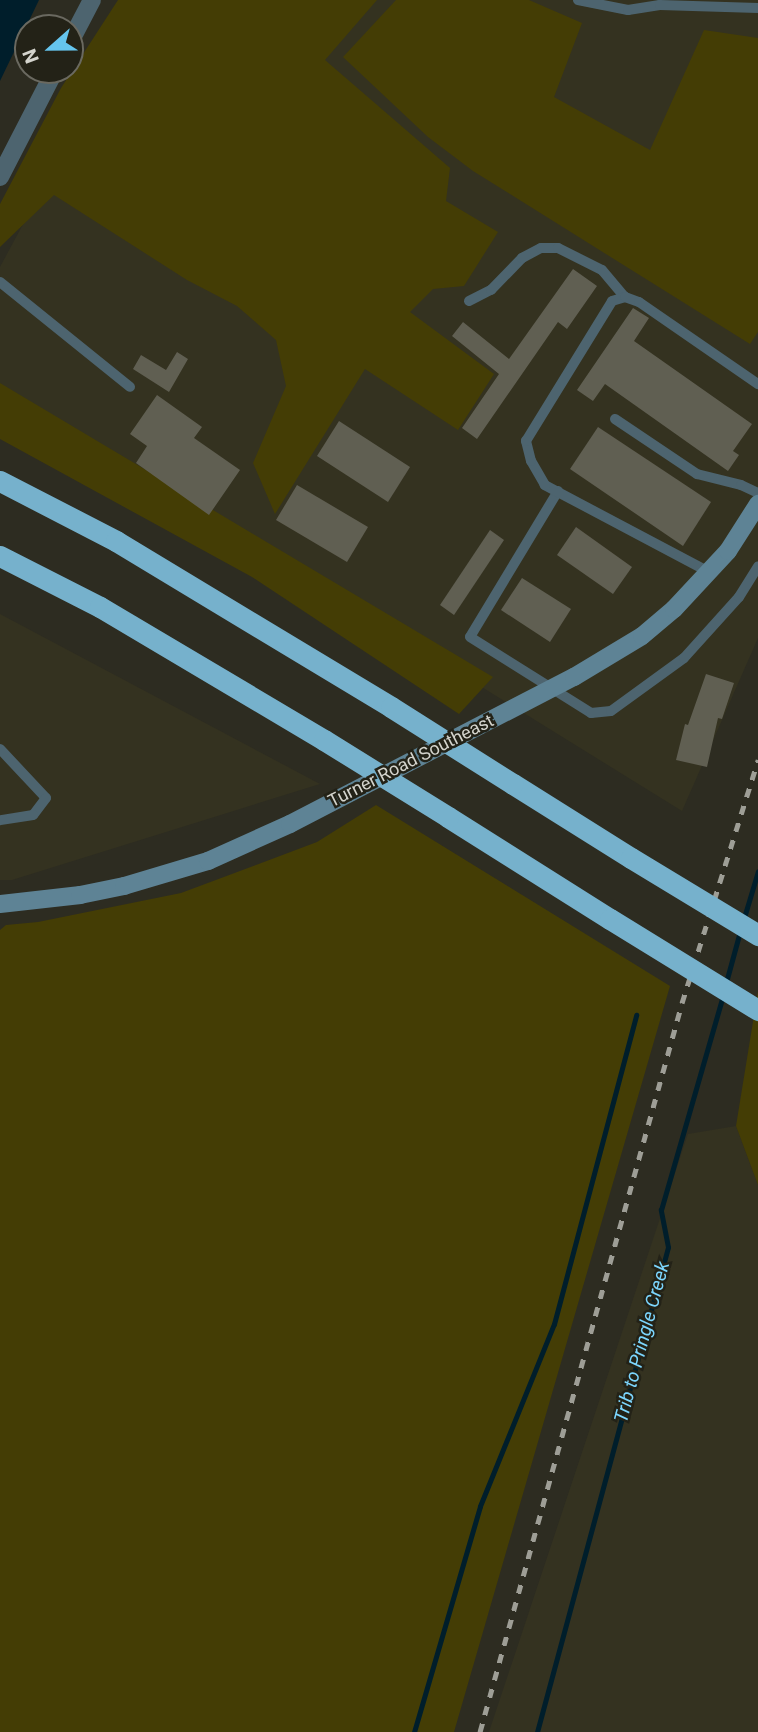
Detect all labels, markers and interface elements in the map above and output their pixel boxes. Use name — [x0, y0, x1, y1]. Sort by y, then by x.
north arrow — [14, 14, 84, 84]
text: N — [18, 46, 44, 66]
street label: Turner Road Southeast — [325, 710, 497, 812]
water label: Trib to Pringle Creek — [610, 1259, 674, 1425]

